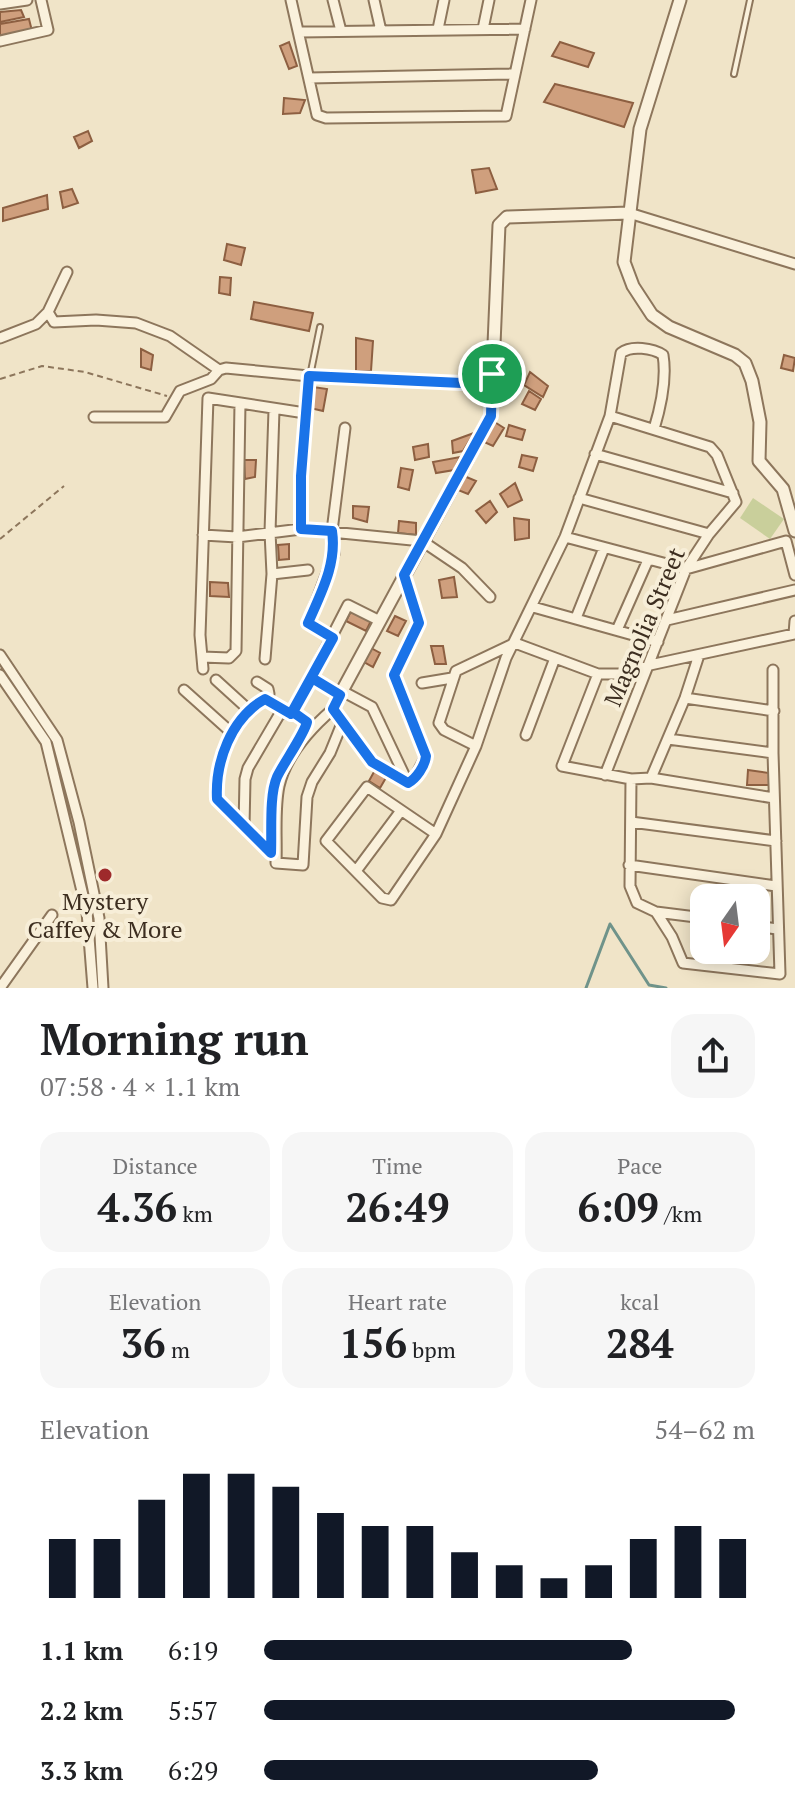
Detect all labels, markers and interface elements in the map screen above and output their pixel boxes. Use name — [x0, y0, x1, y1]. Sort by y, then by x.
pin — [458, 340, 526, 408]
icon: arrive — [470, 352, 514, 396]
street label: Magnolia Street — [596, 542, 692, 711]
marker: Mystery Caffey & More — [96, 866, 114, 884]
north arrow — [690, 884, 770, 964]
map controls — [690, 884, 770, 964]
place label: Mystery Caffey & More — [27, 885, 183, 945]
text: Morning run — [40, 1009, 309, 1068]
button: share — [671, 1014, 755, 1098]
text: 07:58 · 4 × 1.1 km — [40, 1069, 240, 1103]
text: Distance — [113, 1151, 198, 1180]
text: Time — [372, 1151, 423, 1180]
text: Pace — [617, 1151, 662, 1180]
text: 4.36 — [98, 1180, 177, 1233]
text: 26:49 — [345, 1180, 450, 1233]
text: 6:09 — [577, 1180, 659, 1233]
text: km — [177, 1199, 213, 1228]
text: /km — [659, 1199, 702, 1228]
text: Elevation — [109, 1287, 201, 1316]
text: Heart rate — [348, 1287, 447, 1316]
text: kcal — [620, 1287, 659, 1316]
text: 36 — [120, 1316, 166, 1369]
text: 156 — [339, 1316, 407, 1369]
text: 284 — [606, 1316, 674, 1369]
text: m — [166, 1335, 190, 1364]
text: bpm — [407, 1335, 456, 1364]
text: Elevation — [40, 1412, 149, 1446]
text: 54–62 m — [655, 1412, 755, 1446]
text: 1.1 km — [40, 1633, 123, 1667]
text: 6:19 — [168, 1633, 218, 1667]
text: 2.2 km — [40, 1693, 123, 1727]
text: 5:57 — [168, 1693, 218, 1727]
text: 3.3 km — [40, 1753, 123, 1787]
text: 6:29 — [168, 1753, 218, 1787]

